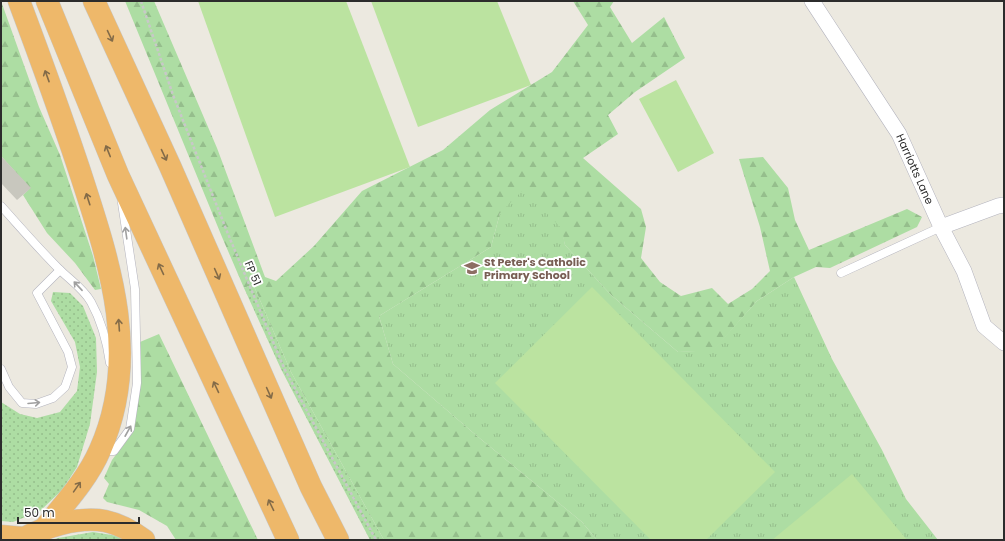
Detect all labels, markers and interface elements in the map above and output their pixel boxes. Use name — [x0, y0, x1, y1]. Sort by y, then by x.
one-way arrow — [107, 30, 114, 42]
one-way arrow — [42, 70, 50, 82]
street label: Harriotts Lane — [892, 131, 938, 207]
one-way arrow — [104, 145, 111, 157]
one-way arrow — [161, 148, 168, 160]
one-way arrow — [84, 193, 92, 205]
one-way arrow — [122, 227, 130, 240]
place label: St Peter's Catholic Primary School — [484, 254, 586, 283]
street label: FP 51 — [241, 258, 265, 288]
school or university icon: St Peter's Catholic Primary School — [463, 259, 481, 277]
one-way arrow — [157, 263, 164, 275]
one-way arrow — [214, 267, 221, 279]
one-way arrow — [73, 281, 83, 291]
one-way arrow — [115, 319, 122, 332]
one-way arrow — [212, 381, 219, 393]
one-way arrow — [266, 386, 273, 398]
one-way arrow — [27, 399, 40, 406]
one-way arrow — [124, 425, 132, 437]
one-way arrow — [73, 482, 81, 493]
scale bar — [18, 499, 139, 525]
one-way arrow — [267, 499, 274, 511]
text: 50 m — [24, 504, 55, 521]

